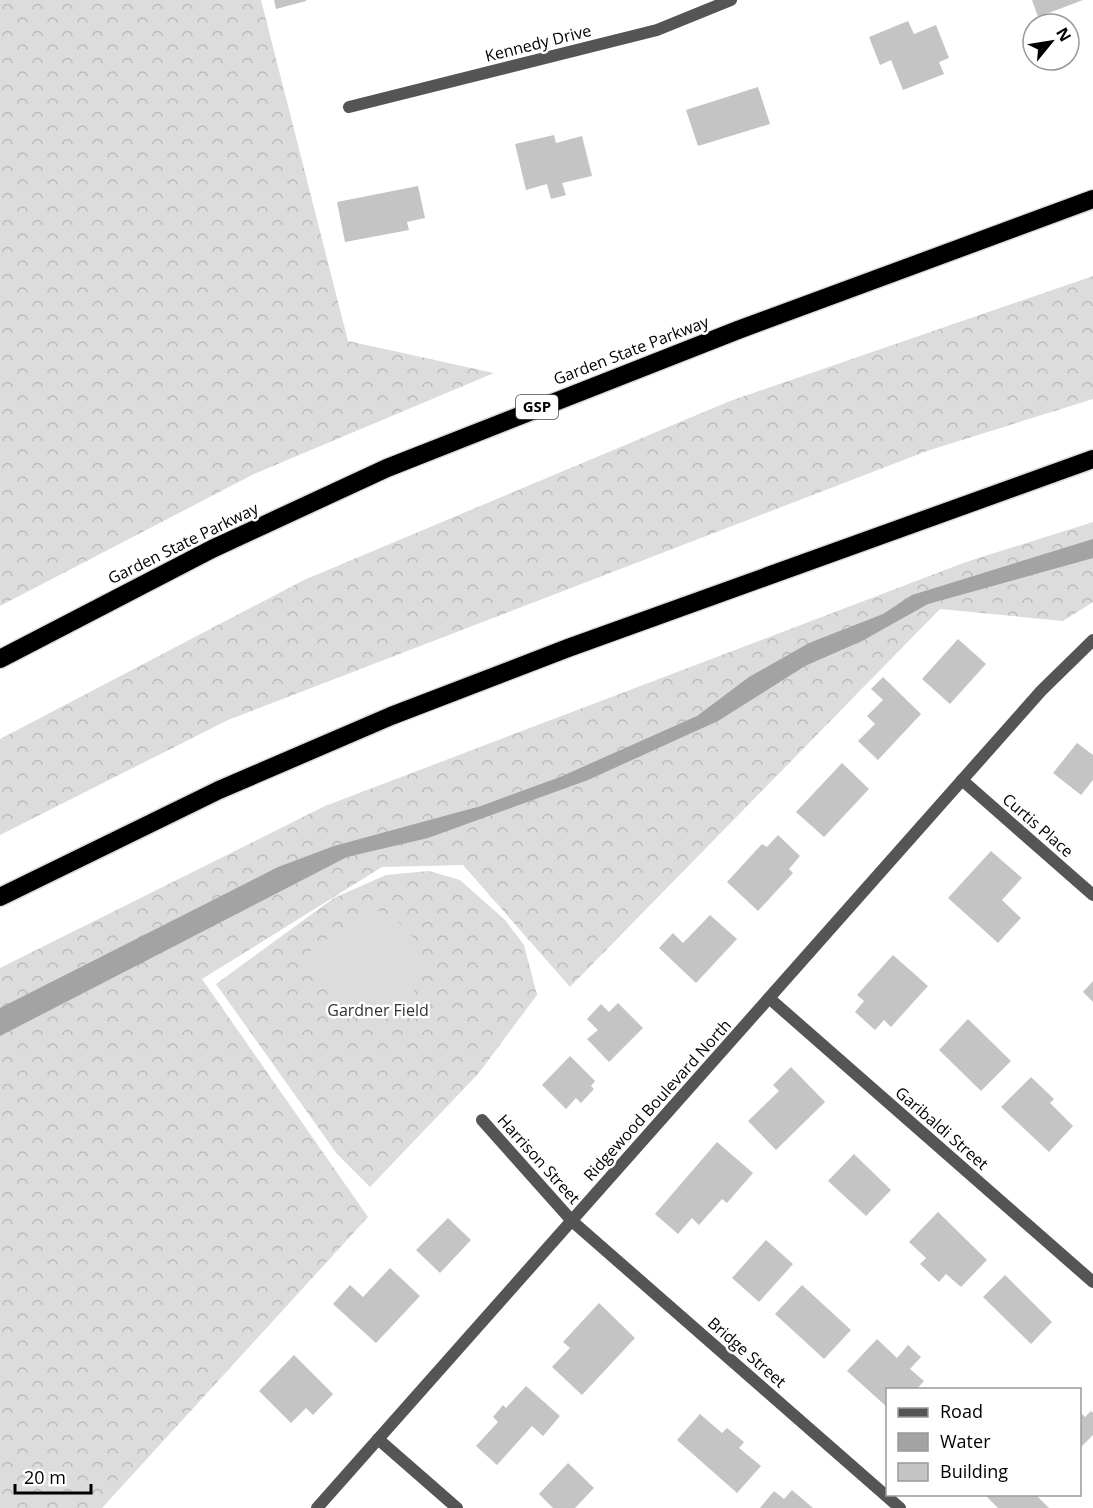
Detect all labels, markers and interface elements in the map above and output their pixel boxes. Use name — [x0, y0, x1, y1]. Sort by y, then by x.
north arrow — [1021, 12, 1081, 72]
street label: Kennedy Drive — [483, 19, 593, 67]
text: N — [1051, 23, 1077, 46]
street label: Garden State Parkway — [550, 310, 713, 390]
road number: GSP — [516, 395, 558, 419]
street label: Garden State Parkway — [104, 497, 263, 589]
street label: Curtis Place — [998, 788, 1078, 862]
park label: Gardner Field — [327, 999, 429, 1021]
street label: Ridgewood Boulevard North — [578, 1014, 736, 1186]
street label: Garibaldi Street — [891, 1081, 993, 1175]
street label: Harrison Street — [493, 1109, 585, 1209]
street label: Bridge Street — [703, 1312, 791, 1392]
legend — [886, 1388, 1081, 1496]
text: Road — [940, 1399, 983, 1423]
text: Water — [940, 1429, 991, 1453]
scale bar — [15, 1457, 92, 1495]
text: Building — [940, 1459, 1008, 1483]
text: 20 m — [24, 1465, 66, 1489]

